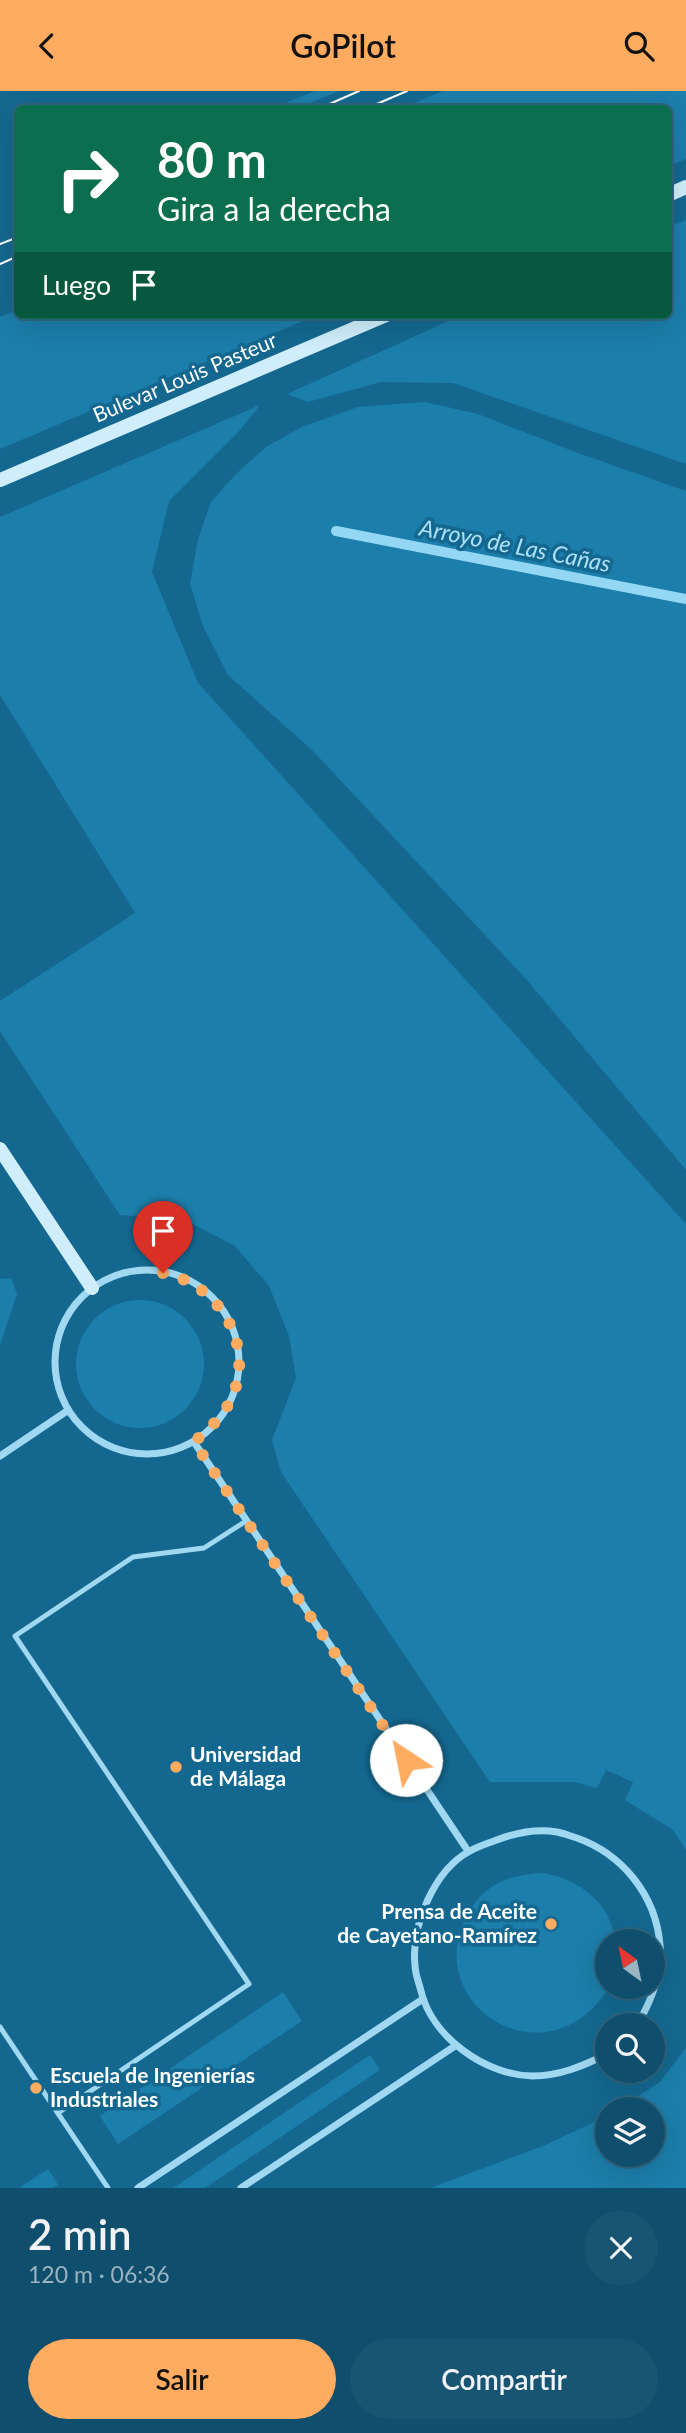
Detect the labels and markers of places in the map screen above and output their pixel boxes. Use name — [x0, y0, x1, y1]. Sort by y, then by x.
pin — [133, 1201, 193, 1273]
place label: Universidad de Málaga — [190, 1741, 301, 1790]
marker: Universidad de Málaga — [168, 1759, 184, 1775]
place label: Prensa de Aceite de Cayetano-Ramírez — [337, 1898, 537, 1947]
marker: Prensa de Aceite de Cayetano-Ramírez — [543, 1916, 559, 1932]
place label: Escuela de Ingenierías Industriales — [50, 2062, 255, 2111]
marker: Escuela de Ingenierías Industriales — [28, 2080, 44, 2096]

